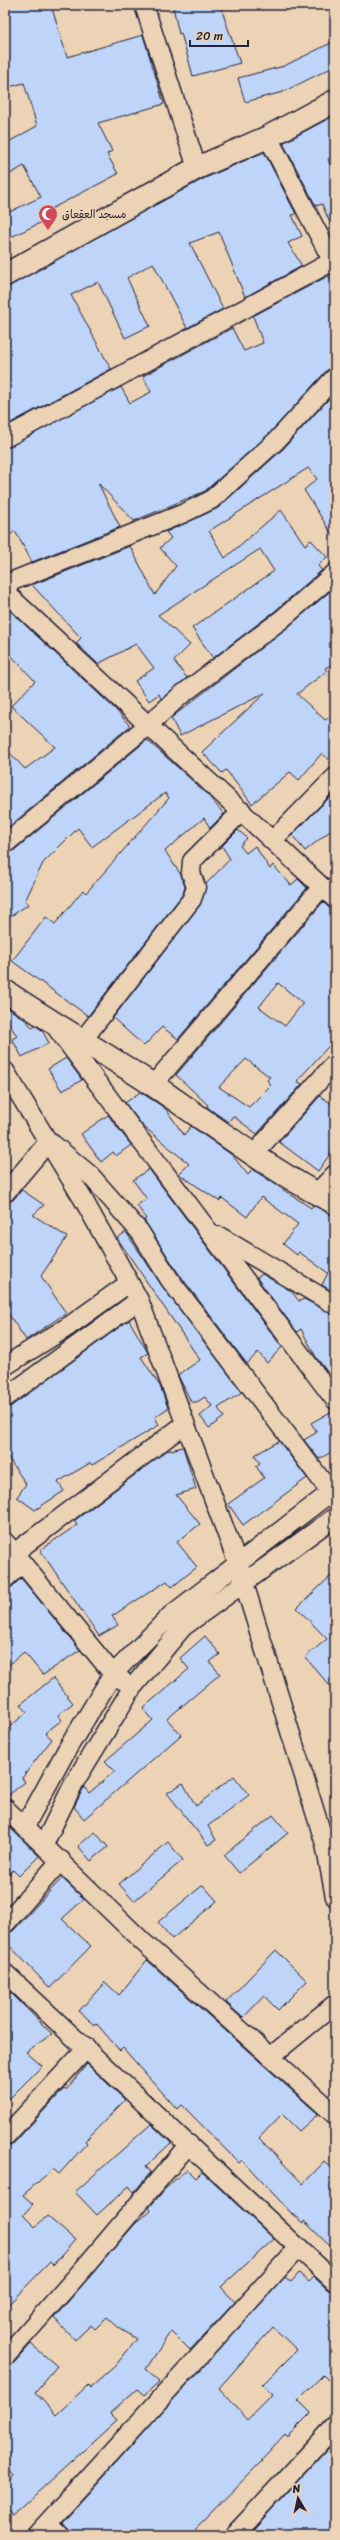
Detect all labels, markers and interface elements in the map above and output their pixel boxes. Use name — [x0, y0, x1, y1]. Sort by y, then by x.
scale bar — [190, 22, 248, 48]
text: 20 m — [196, 25, 223, 47]
mosque icon: مسجد العقعاق — [37, 203, 59, 231]
place label: مسجد العقعاق — [62, 205, 127, 224]
north arrow — [278, 2478, 318, 2518]
text: N — [290, 2479, 302, 2499]

